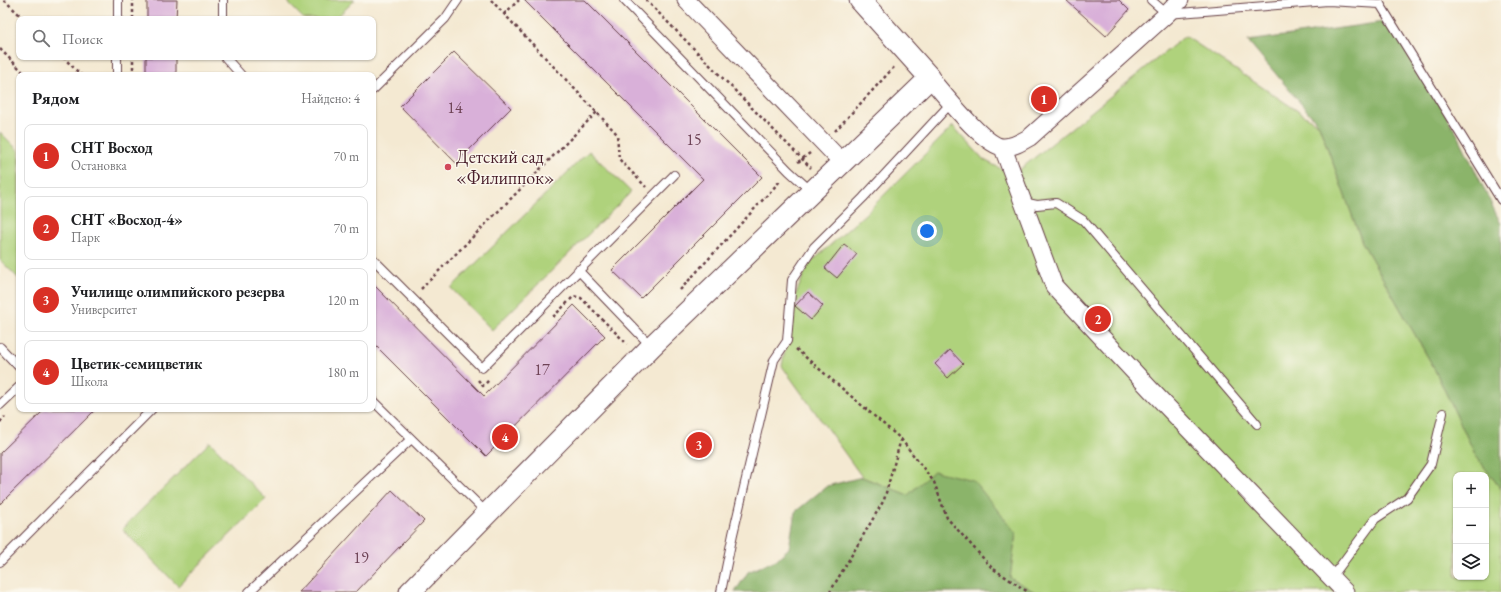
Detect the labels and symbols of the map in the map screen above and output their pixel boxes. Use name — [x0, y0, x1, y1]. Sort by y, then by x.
pin: 1 — [1031, 84, 1057, 114]
house number: 14 — [447, 97, 463, 118]
house number: 15 — [686, 129, 702, 150]
place label: Детский сад «Филиппок» — [456, 145, 554, 189]
marker: Детский сад «Филиппок» — [443, 162, 453, 172]
your location — [917, 221, 937, 241]
pin: 2 — [1085, 304, 1111, 334]
house number: 17 — [534, 359, 550, 380]
pin: 4 — [492, 422, 518, 452]
pin: 3 — [686, 430, 712, 460]
house number: 19 — [353, 547, 369, 568]

